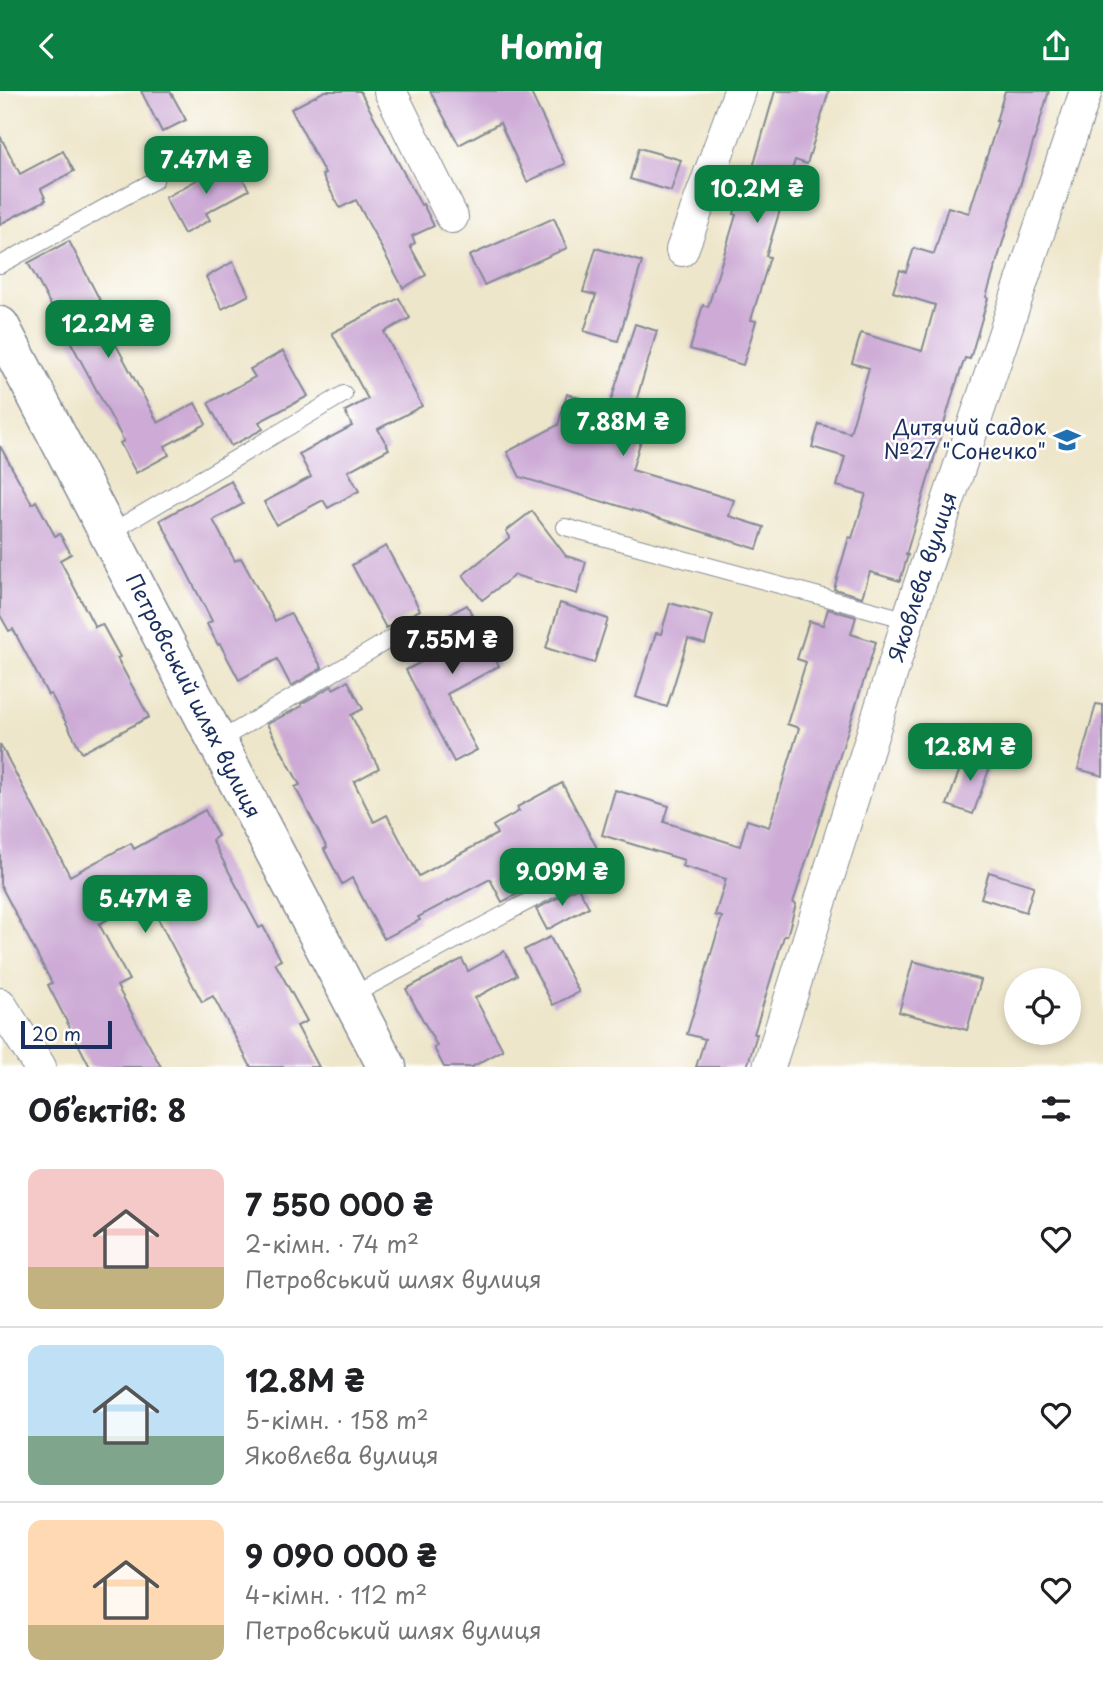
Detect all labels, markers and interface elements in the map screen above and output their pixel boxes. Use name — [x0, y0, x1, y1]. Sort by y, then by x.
text: Homiq — [500, 22, 603, 70]
icon: back — [28, 27, 66, 65]
icon: share — [1037, 27, 1075, 65]
pin: 7.47M ₴ — [141, 137, 271, 196]
text: 7.47M ₴ — [160, 141, 252, 176]
pin: 10.2M ₴ — [692, 165, 822, 225]
text: 10.2M ₴ — [711, 170, 803, 205]
pin: 12.2M ₴ — [43, 301, 173, 360]
text: 12.2M ₴ — [61, 305, 155, 340]
pin: 7.88M ₴ — [558, 399, 688, 458]
text: 7.88M ₴ — [577, 403, 669, 438]
place label: Дитячий садок №27 "Сонечко" — [883, 410, 1047, 466]
school or university icon: Дитячий садок №27 "Сонечко" — [1052, 425, 1082, 455]
street label: Яковлєва вулиця — [879, 487, 964, 665]
street label: Петровський шлях вулиця — [119, 567, 271, 823]
pin: 7.55M ₴ — [387, 617, 517, 676]
text: 7.55M ₴ — [406, 621, 498, 656]
pin: 12.8M ₴ — [905, 723, 1035, 783]
text: 12.8M ₴ — [924, 728, 1016, 763]
pin: 9.09M ₴ — [497, 849, 627, 908]
text: 9.09M ₴ — [516, 853, 608, 888]
pin: 5.47M ₴ — [80, 875, 210, 935]
text: 5.47M ₴ — [99, 880, 191, 915]
map controls — [1004, 968, 1081, 1045]
button: locate — [1004, 968, 1081, 1045]
scale bar — [21, 1018, 112, 1050]
text: 20 m — [32, 1019, 81, 1047]
text: Об’єктів: 8 — [28, 1087, 186, 1132]
icon: filters — [1037, 1090, 1075, 1128]
text: 7 550 000 ₴ — [245, 1181, 433, 1226]
icon: home — [84, 1197, 168, 1281]
icon: heart — [1037, 1220, 1075, 1258]
text: 2-кімн. · 74 m² — [245, 1226, 419, 1261]
text: Петровський шлях вулиця — [245, 1261, 542, 1296]
text: 12.8M ₴ — [245, 1357, 365, 1402]
icon: home — [84, 1373, 168, 1457]
icon: heart — [1037, 1396, 1075, 1434]
text: 5-кімн. · 158 m² — [245, 1402, 429, 1437]
text: Яковлєва вулиця — [245, 1437, 439, 1472]
text: 9 090 000 ₴ — [245, 1532, 437, 1577]
icon: home — [84, 1548, 168, 1632]
icon: heart — [1037, 1571, 1075, 1609]
text: 4-кімн. · 112 m² — [245, 1577, 427, 1612]
text: Петровський шлях вулиця — [245, 1612, 542, 1647]

